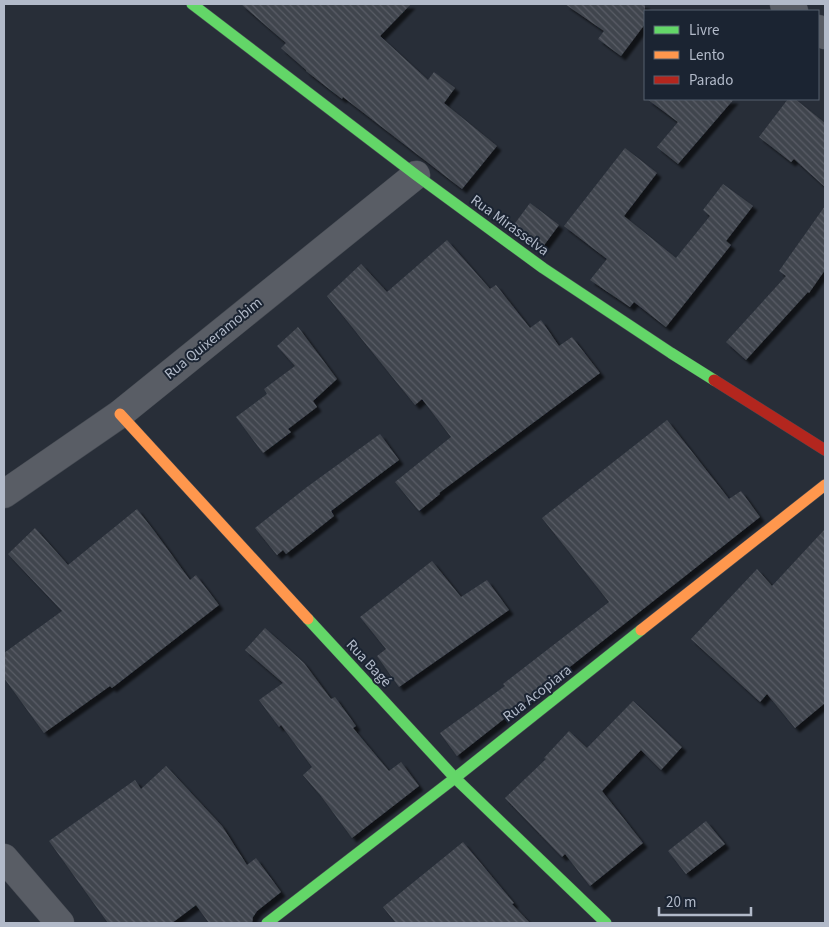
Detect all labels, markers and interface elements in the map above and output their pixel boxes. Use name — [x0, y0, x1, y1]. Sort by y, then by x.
legend — [644, 10, 819, 100]
text: Livre — [689, 20, 719, 41]
text: Lento — [689, 45, 725, 66]
text: Parado — [689, 70, 733, 91]
street label: Rua Mirasselva — [466, 190, 553, 261]
street label: Rua Quixeramobim — [160, 292, 267, 384]
street label: Rua Bagé — [341, 635, 396, 692]
street label: Rua Acopiara — [499, 660, 576, 727]
scale bar — [659, 884, 752, 916]
text: 20 m — [666, 892, 696, 913]

